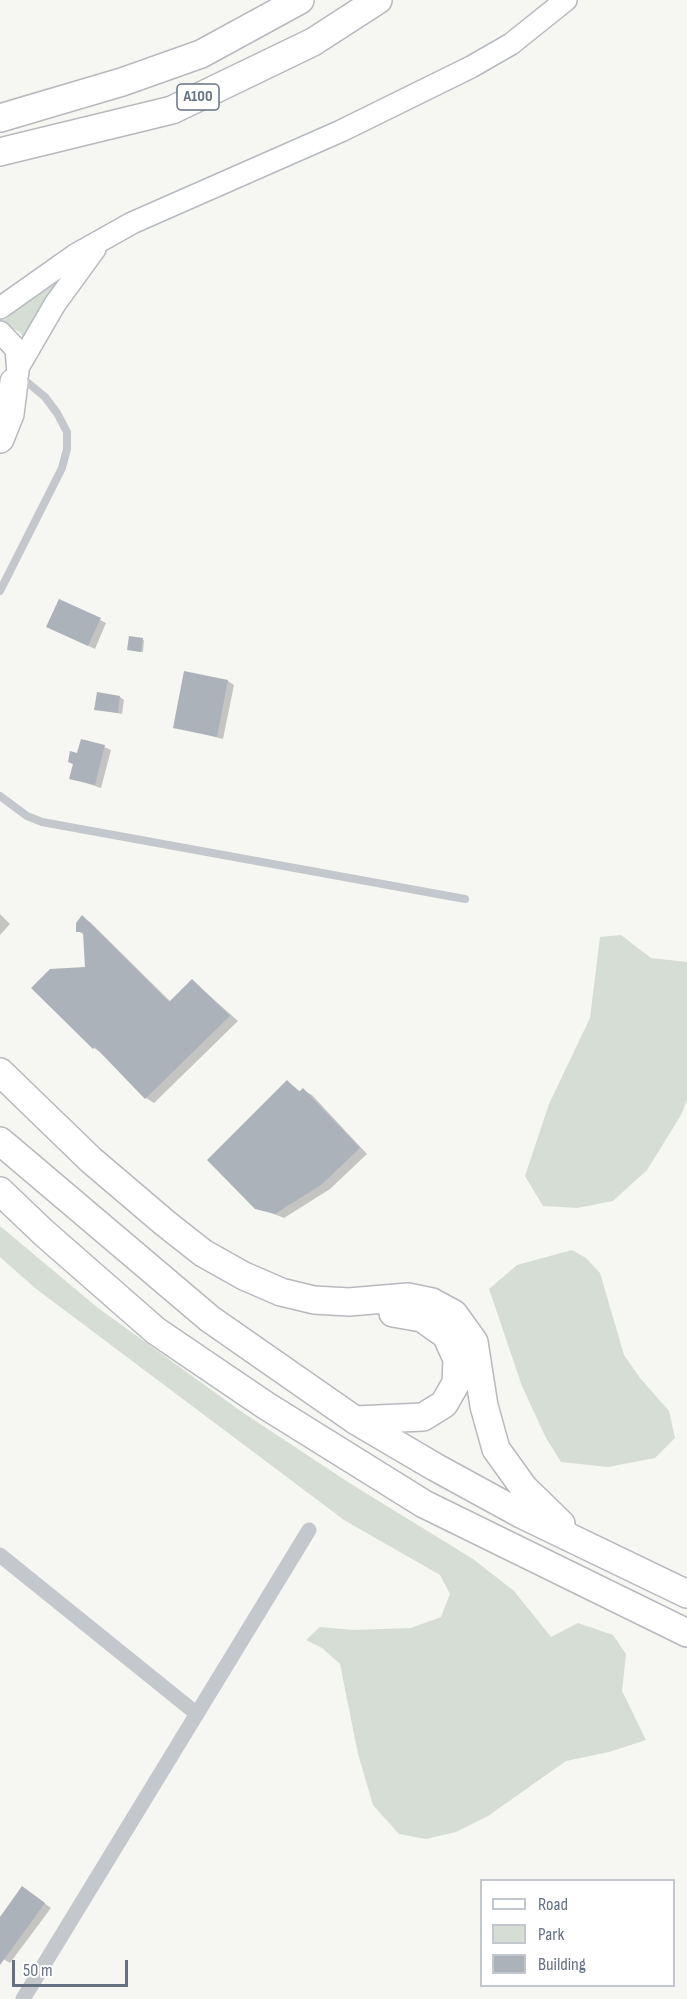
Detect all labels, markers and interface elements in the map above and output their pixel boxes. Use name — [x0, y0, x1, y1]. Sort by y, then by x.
road number: A100 — [177, 84, 219, 110]
legend — [480, 1879, 675, 1987]
text: Road — [538, 1894, 568, 1915]
text: Park — [538, 1924, 564, 1945]
scale bar — [15, 1948, 130, 1986]
text: Building — [538, 1954, 586, 1975]
text: 50 m — [23, 1960, 53, 1981]

